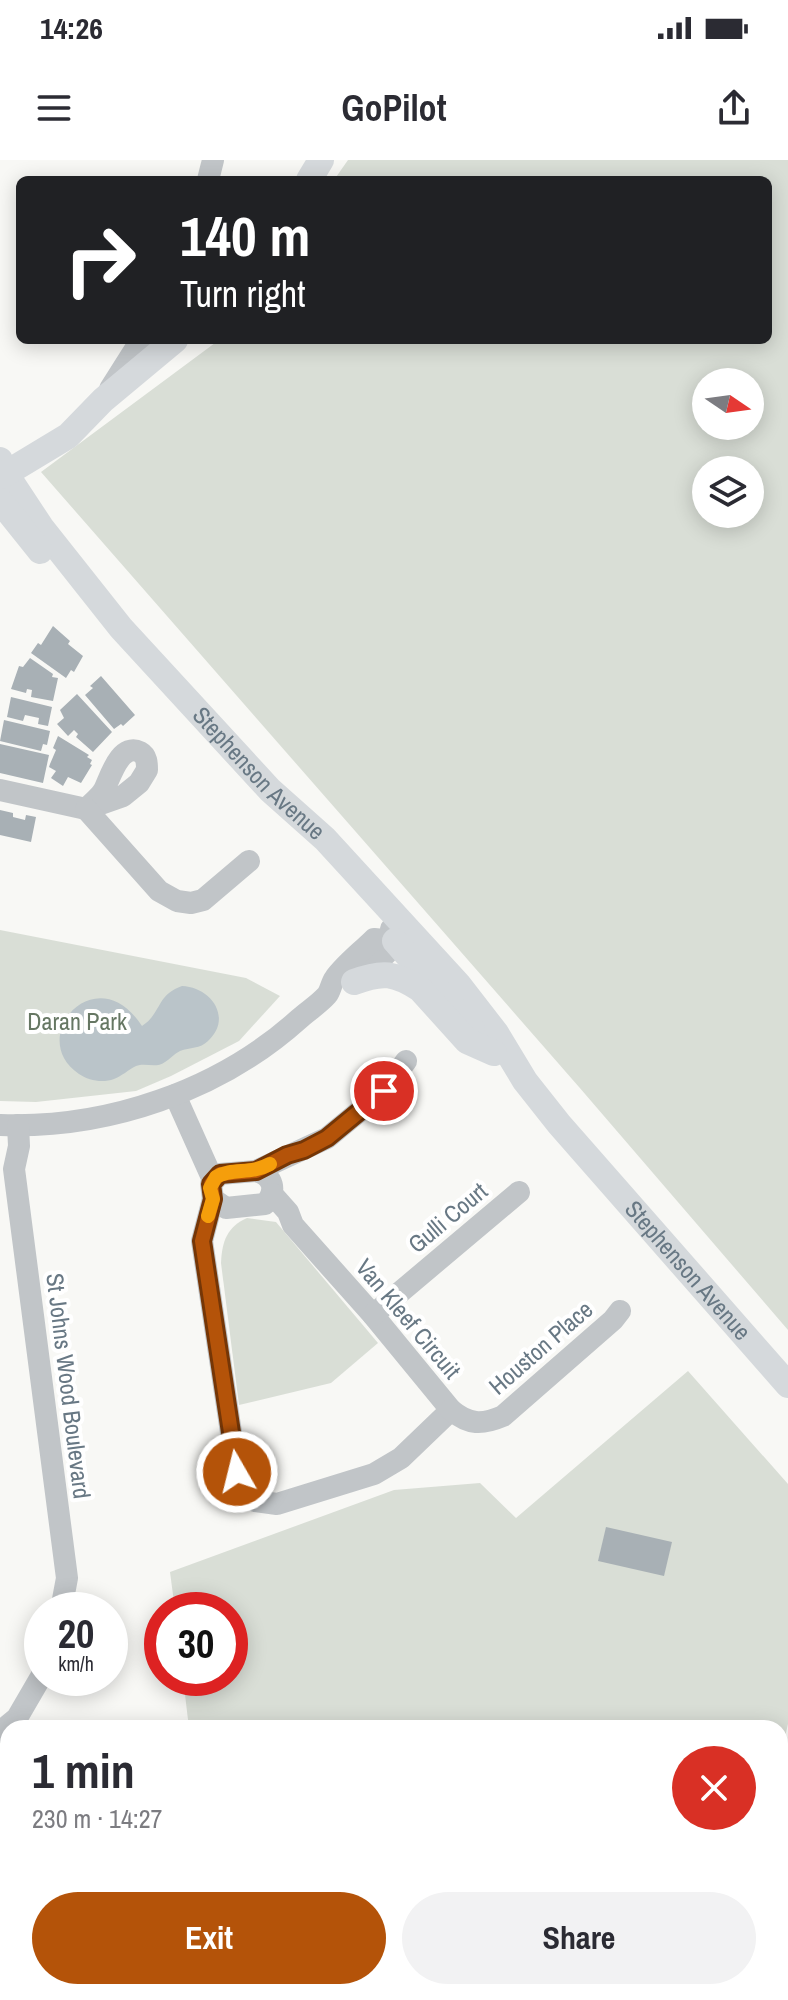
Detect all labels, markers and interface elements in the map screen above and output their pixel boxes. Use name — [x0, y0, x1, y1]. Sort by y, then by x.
text: 14:26 — [40, 8, 103, 48]
text: GoPilot — [342, 84, 446, 132]
icon: menu — [32, 86, 76, 130]
icon: share — [712, 86, 756, 130]
text: 140 m — [180, 198, 310, 273]
icon: right — [48, 208, 152, 312]
text: Turn right — [180, 270, 305, 318]
north arrow — [692, 368, 764, 440]
map controls — [692, 368, 764, 528]
button: layers — [692, 456, 764, 528]
street label: Stephenson Avenue — [186, 699, 332, 847]
park label: Daran Park — [27, 1005, 127, 1037]
pin — [350, 1057, 418, 1125]
icon: arrive — [362, 1069, 406, 1113]
street label: Gulli Court — [401, 1174, 494, 1260]
street label: Stephenson Avenue — [618, 1193, 758, 1347]
street label: Van Kleef Circuit — [349, 1252, 469, 1385]
street label: St Johns Wood Boulevard — [39, 1271, 99, 1501]
street label: Houston Place — [482, 1293, 599, 1401]
position arrow — [195, 1430, 279, 1514]
speed limit sign: 30 — [144, 1592, 248, 1696]
text: 20 — [58, 1607, 94, 1660]
text: km/h — [58, 1650, 94, 1677]
text: 1 min — [32, 1738, 135, 1803]
button: close — [672, 1746, 756, 1830]
text: 230 m · 14:27 — [32, 1801, 162, 1836]
button: Exit — [32, 1892, 386, 1984]
button: Share — [402, 1892, 756, 1984]

